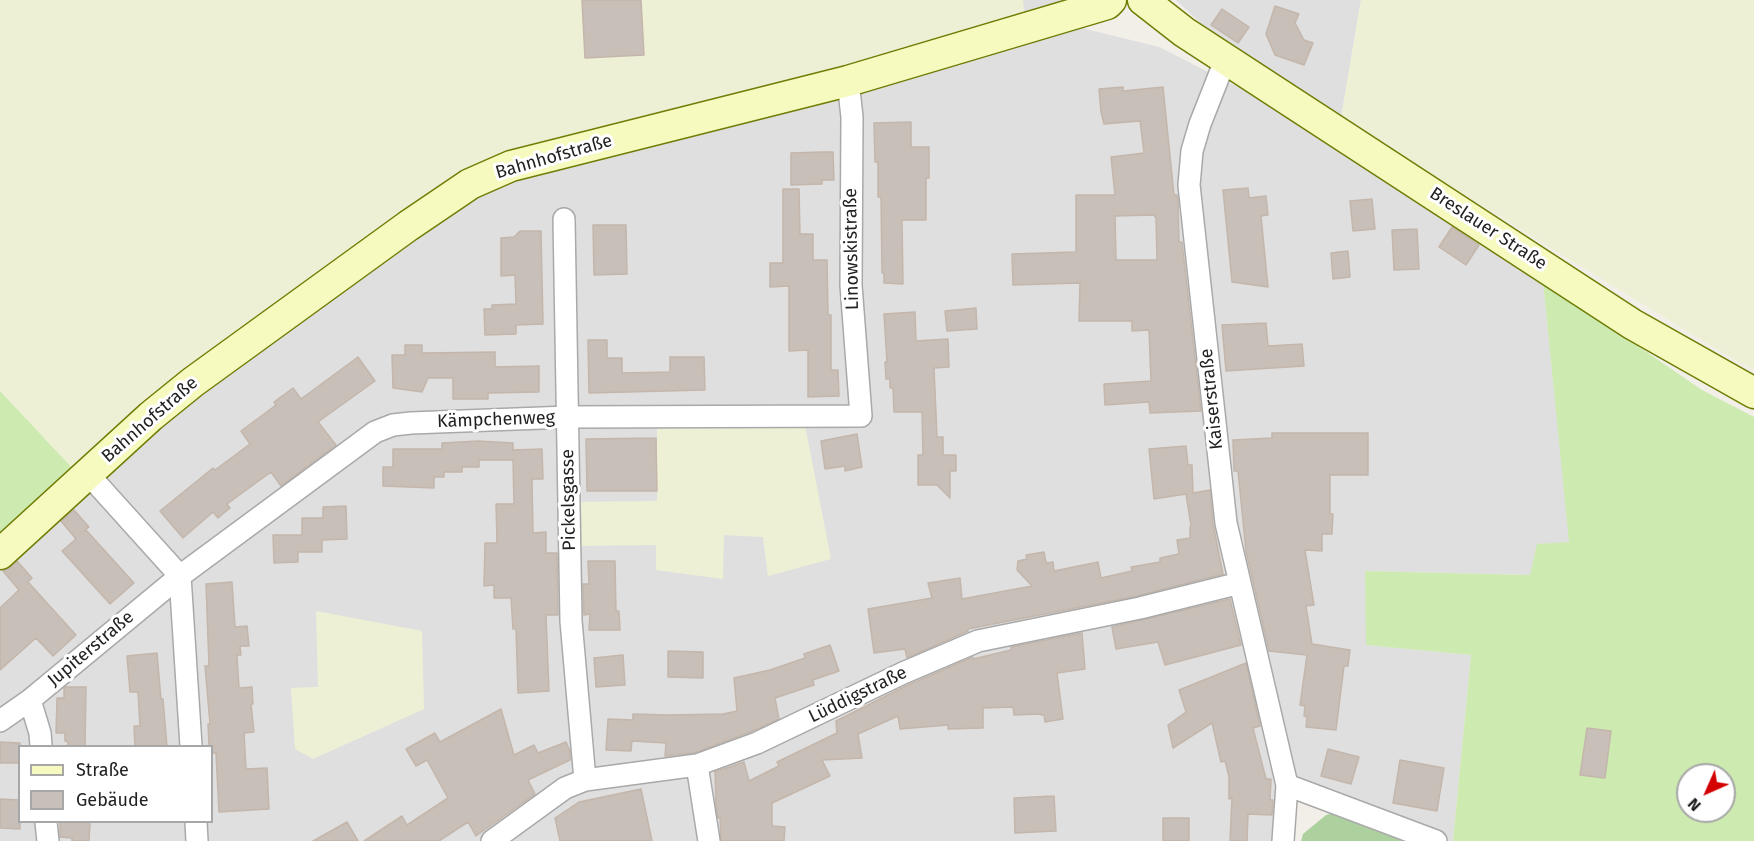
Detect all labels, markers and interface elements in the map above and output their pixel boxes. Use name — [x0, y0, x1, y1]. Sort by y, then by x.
street label: Bahnhofstraße — [493, 130, 615, 184]
street label: Breslauer Straße — [1425, 183, 1551, 275]
street label: Linowskistraße — [840, 188, 864, 310]
street label: Kaiserstraße — [1196, 347, 1228, 451]
street label: Bahnhofstraße — [98, 372, 202, 468]
street label: Kämpchenweg — [437, 407, 555, 433]
street label: Pickelsgasse — [557, 449, 581, 551]
street label: Jupiterstraße — [43, 607, 139, 691]
street label: Lüddigstraße — [805, 662, 911, 728]
legend — [18, 745, 213, 823]
text: Straße — [76, 759, 129, 781]
north arrow — [1676, 763, 1736, 823]
text: Gebäude — [76, 789, 149, 811]
text: N — [1684, 794, 1705, 815]

